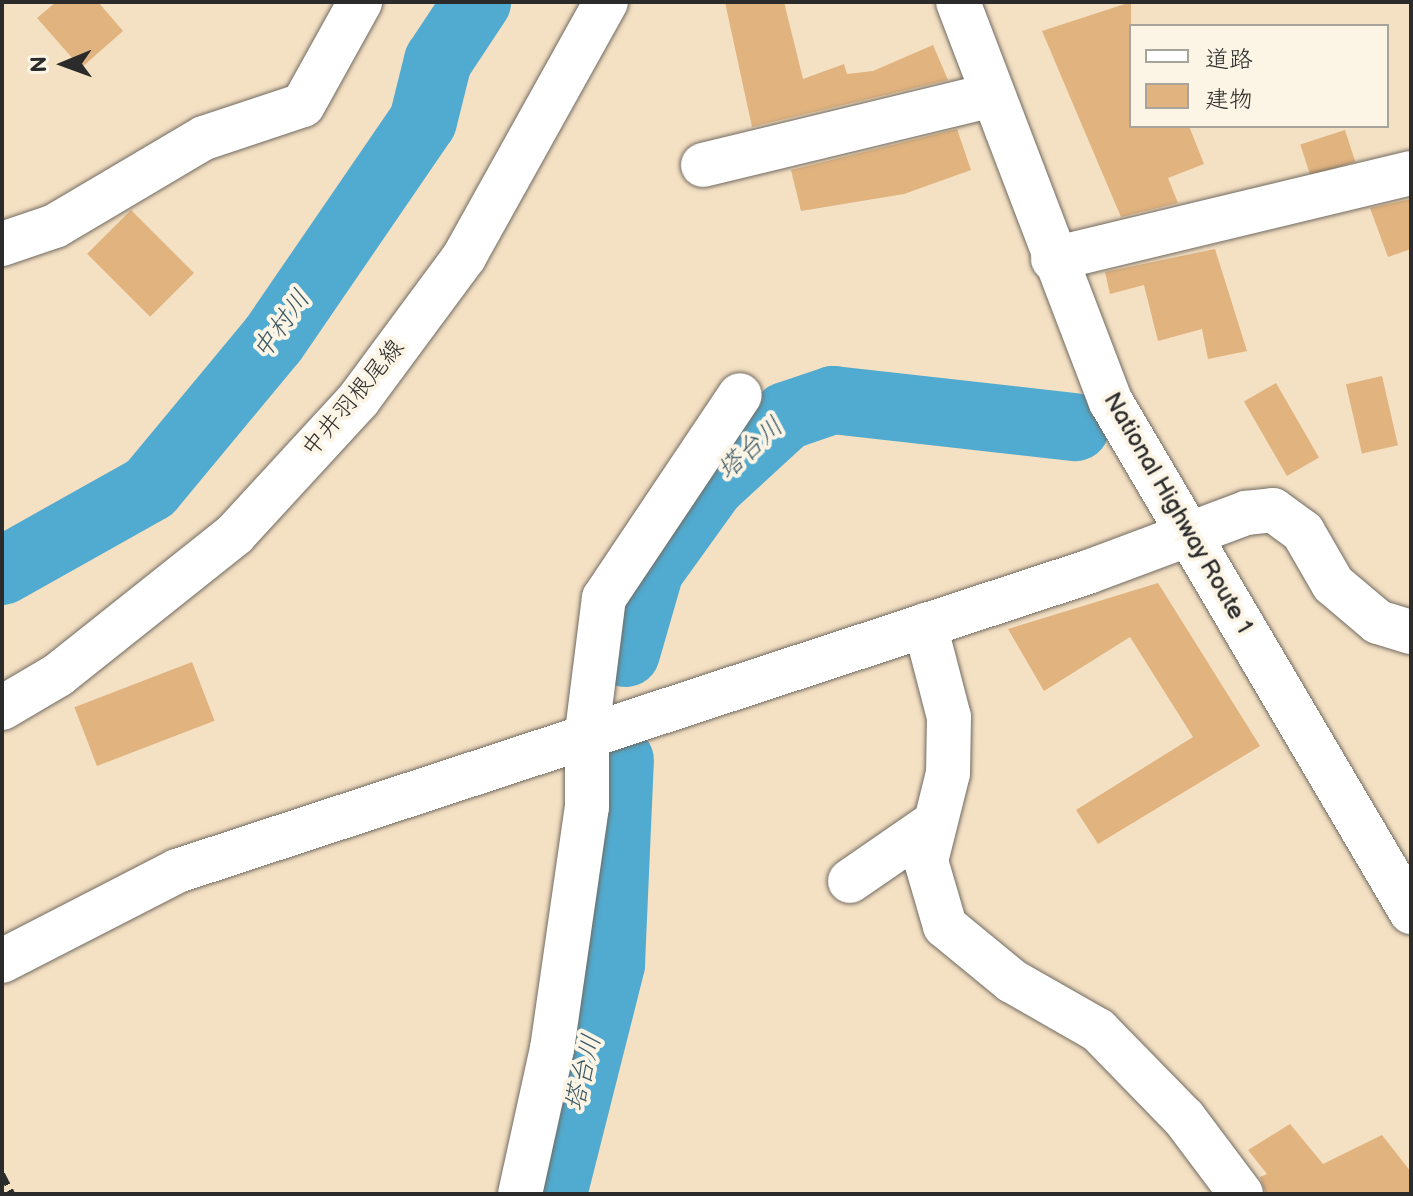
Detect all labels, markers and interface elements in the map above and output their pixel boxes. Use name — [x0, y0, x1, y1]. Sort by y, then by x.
north arrow — [24, 24, 104, 104]
legend — [1129, 24, 1389, 128]
text: 道路 — [1205, 45, 1253, 74]
text: N — [26, 56, 53, 73]
text: 建物 — [1205, 85, 1253, 114]
water label: 中村川 — [246, 284, 318, 366]
street label: 中井羽根尾線 — [296, 334, 410, 462]
street label: National Highway Route 1 — [1097, 387, 1259, 639]
water label: 塔台川 — [712, 411, 790, 487]
water label: 塔台川 — [559, 1031, 609, 1115]

